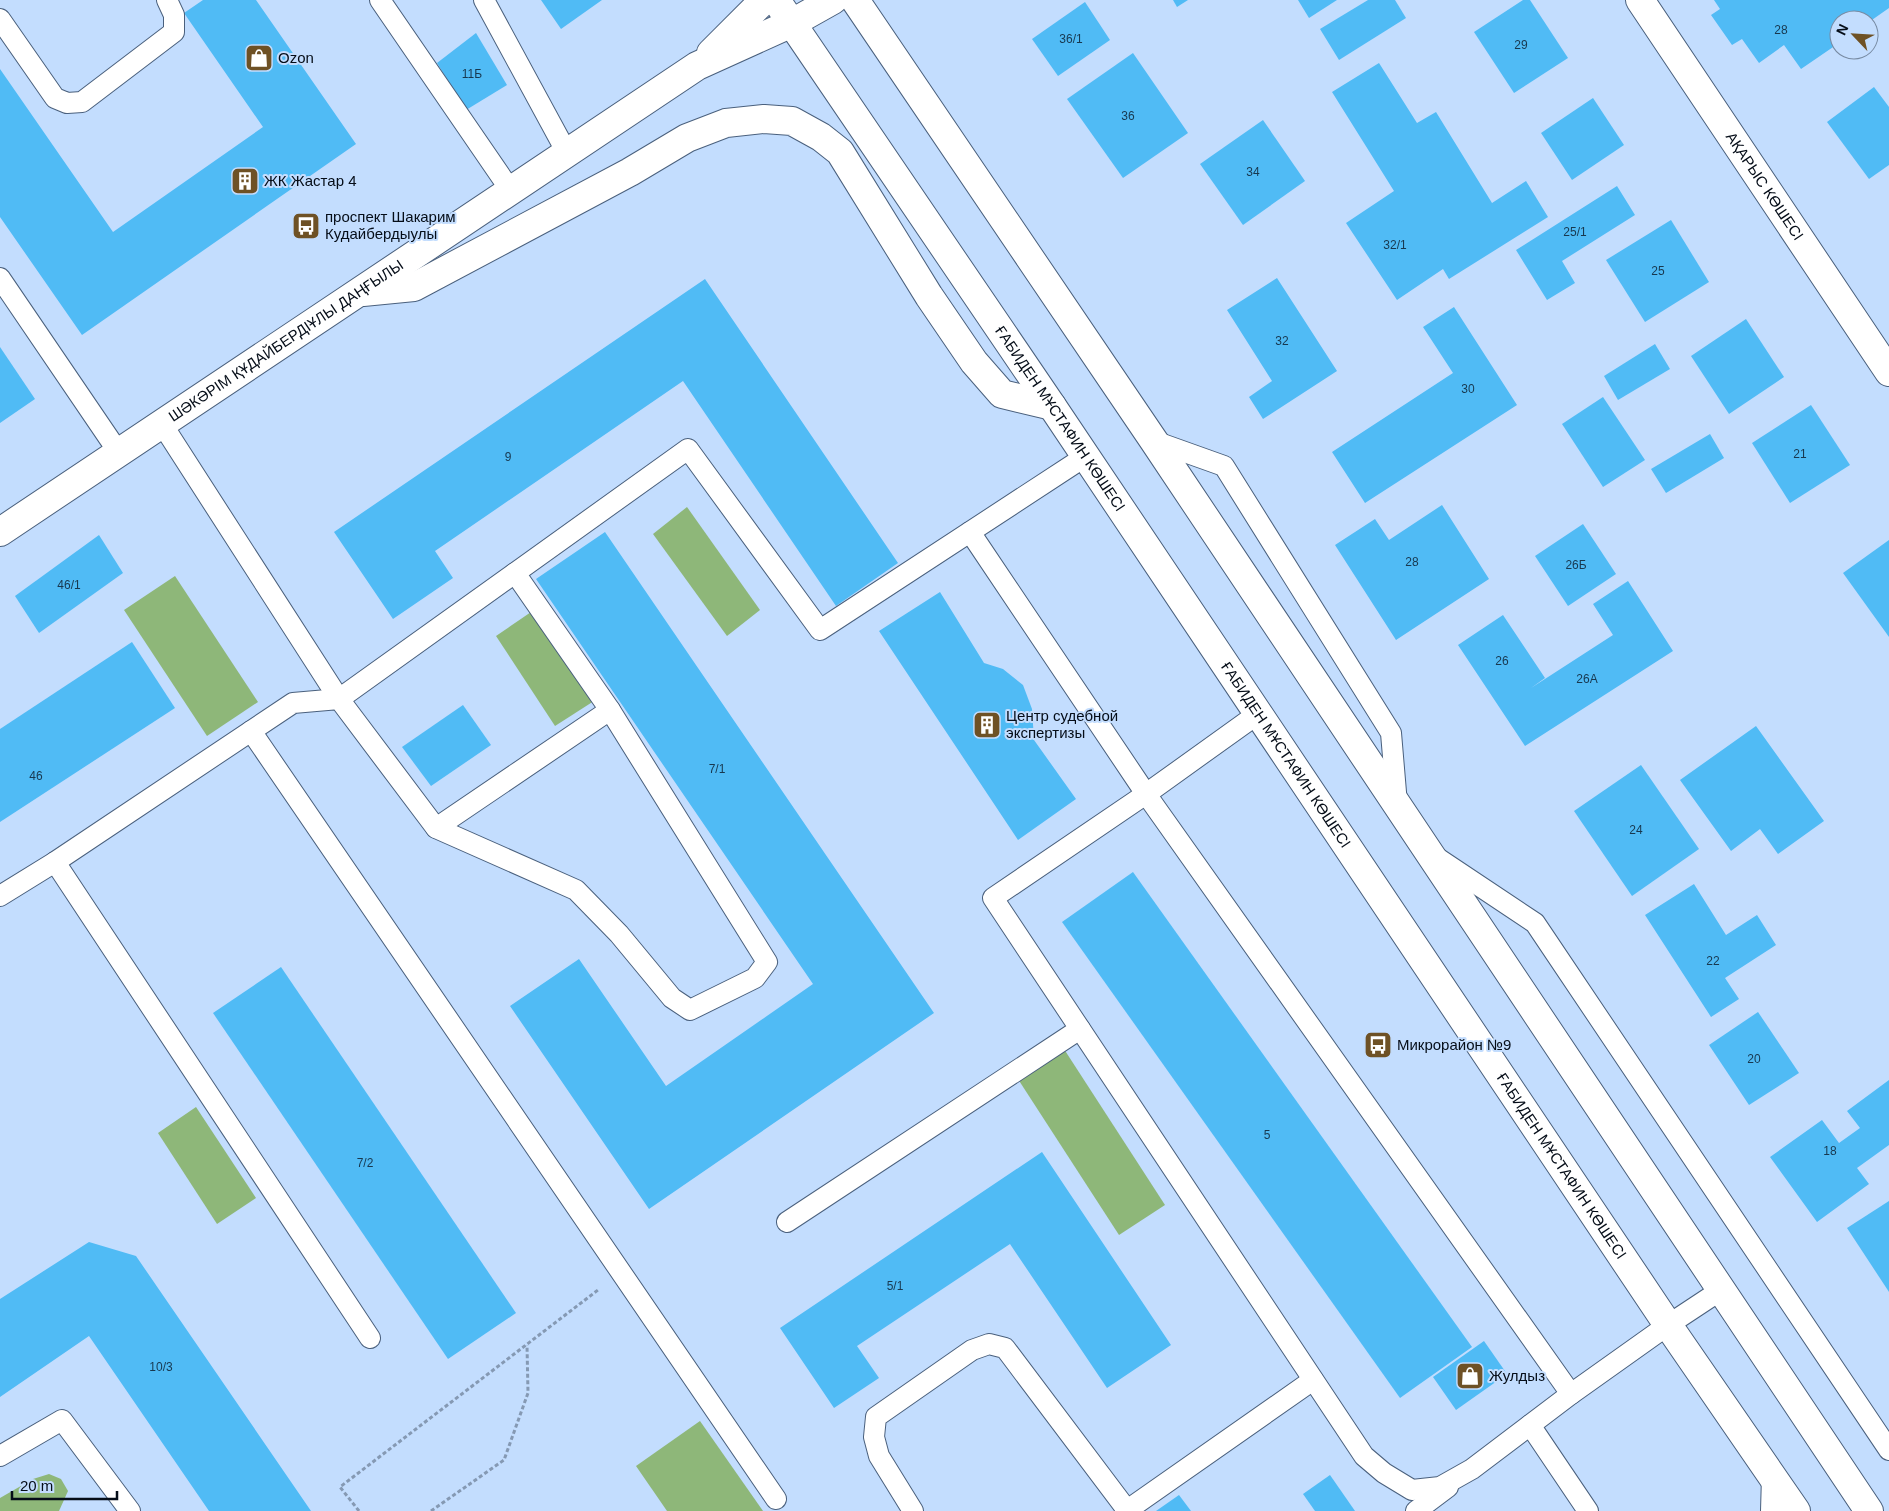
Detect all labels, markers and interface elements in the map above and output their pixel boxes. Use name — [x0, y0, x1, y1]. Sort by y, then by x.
north arrow — [1829, 10, 1879, 60]
text: N — [1833, 22, 1852, 37]
house number: 28 — [1774, 23, 1788, 37]
house number: 36/1 — [1059, 32, 1083, 46]
house number: 29 — [1514, 38, 1528, 52]
shop icon: Ozon — [244, 43, 274, 73]
place label: Ozon — [278, 49, 314, 66]
house number: 11Б — [462, 67, 482, 81]
house number: 36 — [1121, 109, 1135, 123]
street label: АҚАРЫС КӨШЕСІ — [1723, 129, 1807, 243]
house number: 34 — [1246, 165, 1260, 179]
building icon: ЖК Жастар 4 — [230, 166, 260, 196]
place label: ЖК Жастар 4 — [264, 172, 357, 189]
place label: проспект Шaкaрим Кудайбердыулы — [325, 208, 456, 242]
bus stop icon: проспект Шaкaрим Кудайбердыулы — [291, 211, 321, 241]
house number: 25/1 — [1563, 225, 1587, 239]
house number: 32/1 — [1383, 238, 1407, 252]
street label: ШӘКӘРІМ ҚҰДАЙБЕРДІҰЛЫ ДАҢҒЫЛЫ — [165, 256, 406, 425]
house number: 25 — [1651, 264, 1665, 278]
street label: ҒАБИДЕН МҰСТАФИН КӨШЕСІ — [992, 323, 1129, 514]
house number: 32 — [1275, 334, 1289, 348]
house number: 30 — [1461, 382, 1475, 396]
house number: 21 — [1793, 447, 1807, 461]
house number: 9 — [505, 450, 512, 464]
house number: 28 — [1405, 555, 1419, 569]
house number: 26Б — [1565, 558, 1587, 572]
house number: 46/1 — [57, 578, 81, 592]
house number: 26 — [1495, 654, 1509, 668]
street label: ҒАБИДЕН МҰСТАФИН КӨШЕСІ — [1218, 659, 1355, 851]
house number: 26А — [1576, 672, 1598, 686]
place label: Центр судебной экспертизы — [1006, 707, 1118, 741]
building icon: Центр судебной экспертизы — [972, 710, 1002, 740]
house number: 7/1 — [709, 762, 726, 776]
house number: 46 — [29, 769, 43, 783]
house number: 24 — [1629, 823, 1643, 837]
house number: 22 — [1706, 954, 1720, 968]
bus stop icon: Микрорайон №9 — [1363, 1030, 1393, 1060]
place label: Микрорайон №9 — [1397, 1036, 1511, 1053]
house number: 20 — [1747, 1052, 1761, 1066]
street label: ҒАБИДЕН МҰСТАФИН КӨШЕСІ — [1494, 1070, 1630, 1262]
house number: 5 — [1264, 1128, 1271, 1142]
house number: 18 — [1823, 1144, 1837, 1158]
house number: 7/2 — [357, 1156, 374, 1170]
house number: 5/1 — [887, 1279, 904, 1293]
house number: 10/3 — [149, 1360, 173, 1374]
shop icon: Жулдыз — [1455, 1361, 1485, 1391]
place label: Жулдыз — [1489, 1367, 1545, 1384]
scale bar — [12, 1468, 118, 1500]
text: 20 m — [20, 1477, 53, 1494]

